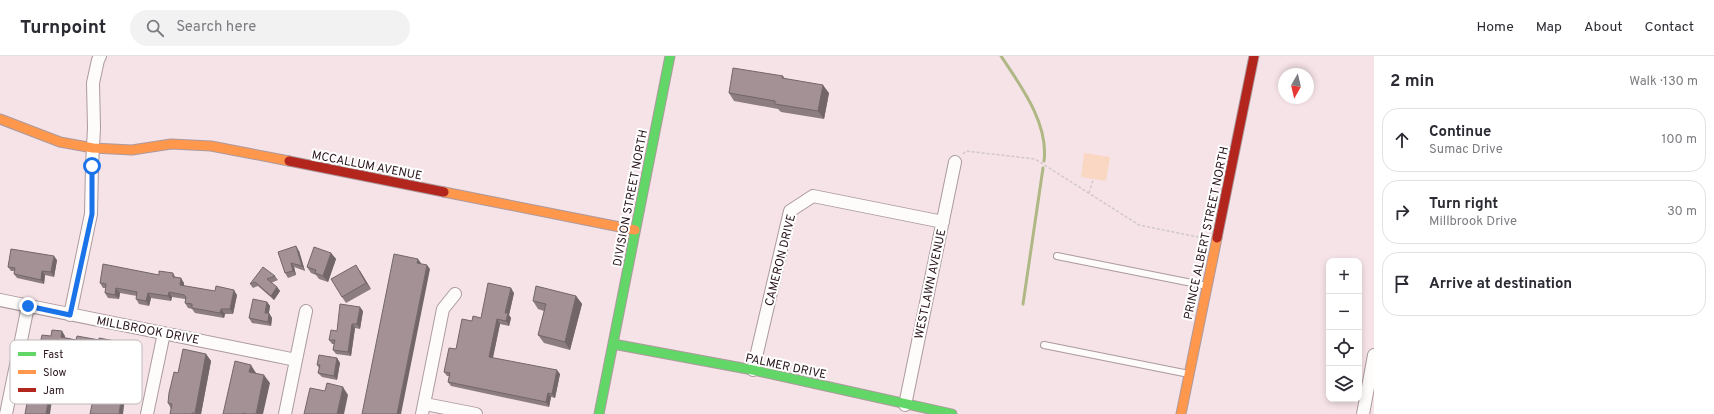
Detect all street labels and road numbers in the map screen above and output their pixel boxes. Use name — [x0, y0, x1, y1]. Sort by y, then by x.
street label: DIVISION STREET NORTH — [610, 128, 652, 268]
street label: PRINCE ALBERT STREET NORTH — [1181, 145, 1233, 321]
street label: MCCALLUM AVENUE — [310, 147, 423, 185]
street label: CAMERON DRIVE — [762, 213, 800, 308]
street label: WESTLAWN AVENUE — [912, 228, 950, 341]
street label: MILLBROOK DRIVE — [95, 313, 201, 349]
street label: PALMER DRIVE — [744, 351, 828, 383]

